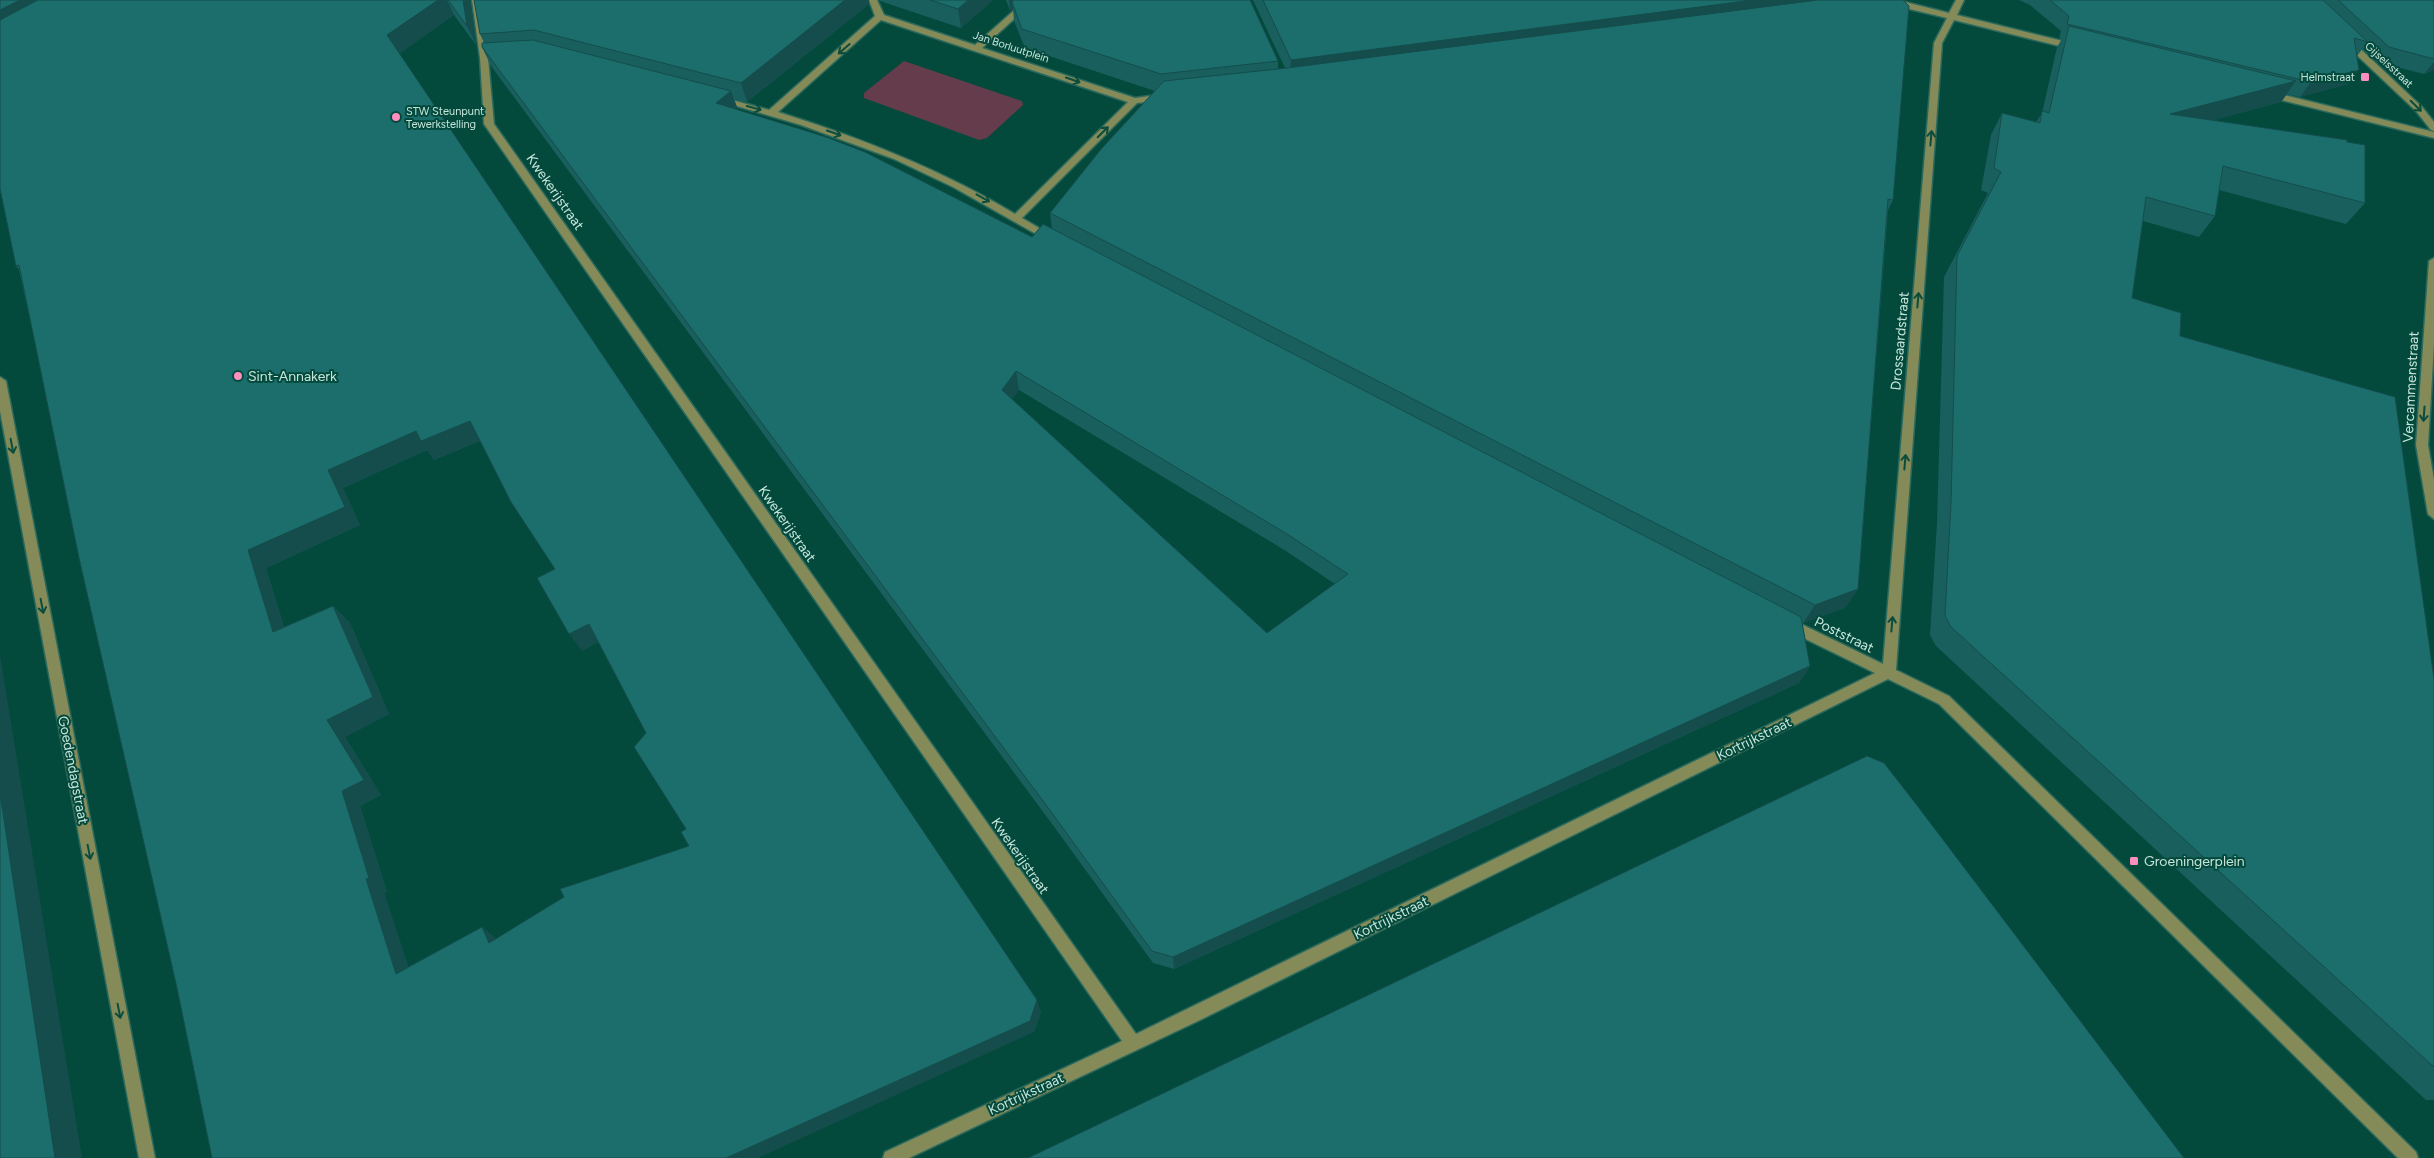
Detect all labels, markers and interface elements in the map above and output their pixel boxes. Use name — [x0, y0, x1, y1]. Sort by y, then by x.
street label: Jan Borluutplein — [971, 29, 1051, 65]
street label: Gijselsstraat — [2362, 39, 2416, 91]
one-way arrow — [837, 44, 850, 55]
place label: Helmstraat — [2301, 71, 2355, 84]
marker: Helmstraat — [2359, 71, 2371, 83]
one-way arrow — [1065, 76, 1081, 85]
one-way arrow — [2409, 99, 2421, 111]
one-way arrow — [745, 104, 761, 114]
place label: STW Steunpunt Tewerkstelling — [406, 105, 484, 131]
marker: STW Steunpunt Tewerkstelling — [390, 111, 402, 123]
one-way arrow — [1097, 126, 1109, 138]
one-way arrow — [826, 128, 842, 138]
one-way arrow — [1926, 130, 1936, 146]
street label: Kwekerijstraat — [523, 151, 587, 233]
one-way arrow — [975, 194, 989, 204]
street label: Drossaardstraat — [1887, 291, 1913, 391]
one-way arrow — [1913, 292, 1923, 308]
street label: Vercammenstraat — [2400, 331, 2422, 443]
place label: Sint-Annakerk — [248, 368, 337, 385]
marker: Sint-Annakerk — [232, 370, 244, 382]
one-way arrow — [2419, 406, 2429, 422]
one-way arrow — [8, 438, 18, 454]
one-way arrow — [1901, 454, 1910, 470]
street label: Kwekerijstraat — [755, 483, 819, 565]
one-way arrow — [38, 597, 48, 613]
street label: Poststraat — [1811, 613, 1877, 657]
one-way arrow — [1888, 616, 1897, 632]
street label: Kortrijkstraat — [1714, 714, 1794, 764]
street label: Goedendagstraat — [54, 715, 92, 825]
street label: Kwekerijstraat — [988, 815, 1052, 897]
one-way arrow — [85, 843, 94, 859]
place label: Groeningerplein — [2144, 853, 2245, 870]
marker: Groeningerplein — [2128, 855, 2140, 867]
street label: Kortrijkstraat — [1351, 893, 1431, 943]
one-way arrow — [115, 1003, 124, 1019]
street label: Kortrijkstraat — [986, 1069, 1066, 1119]

